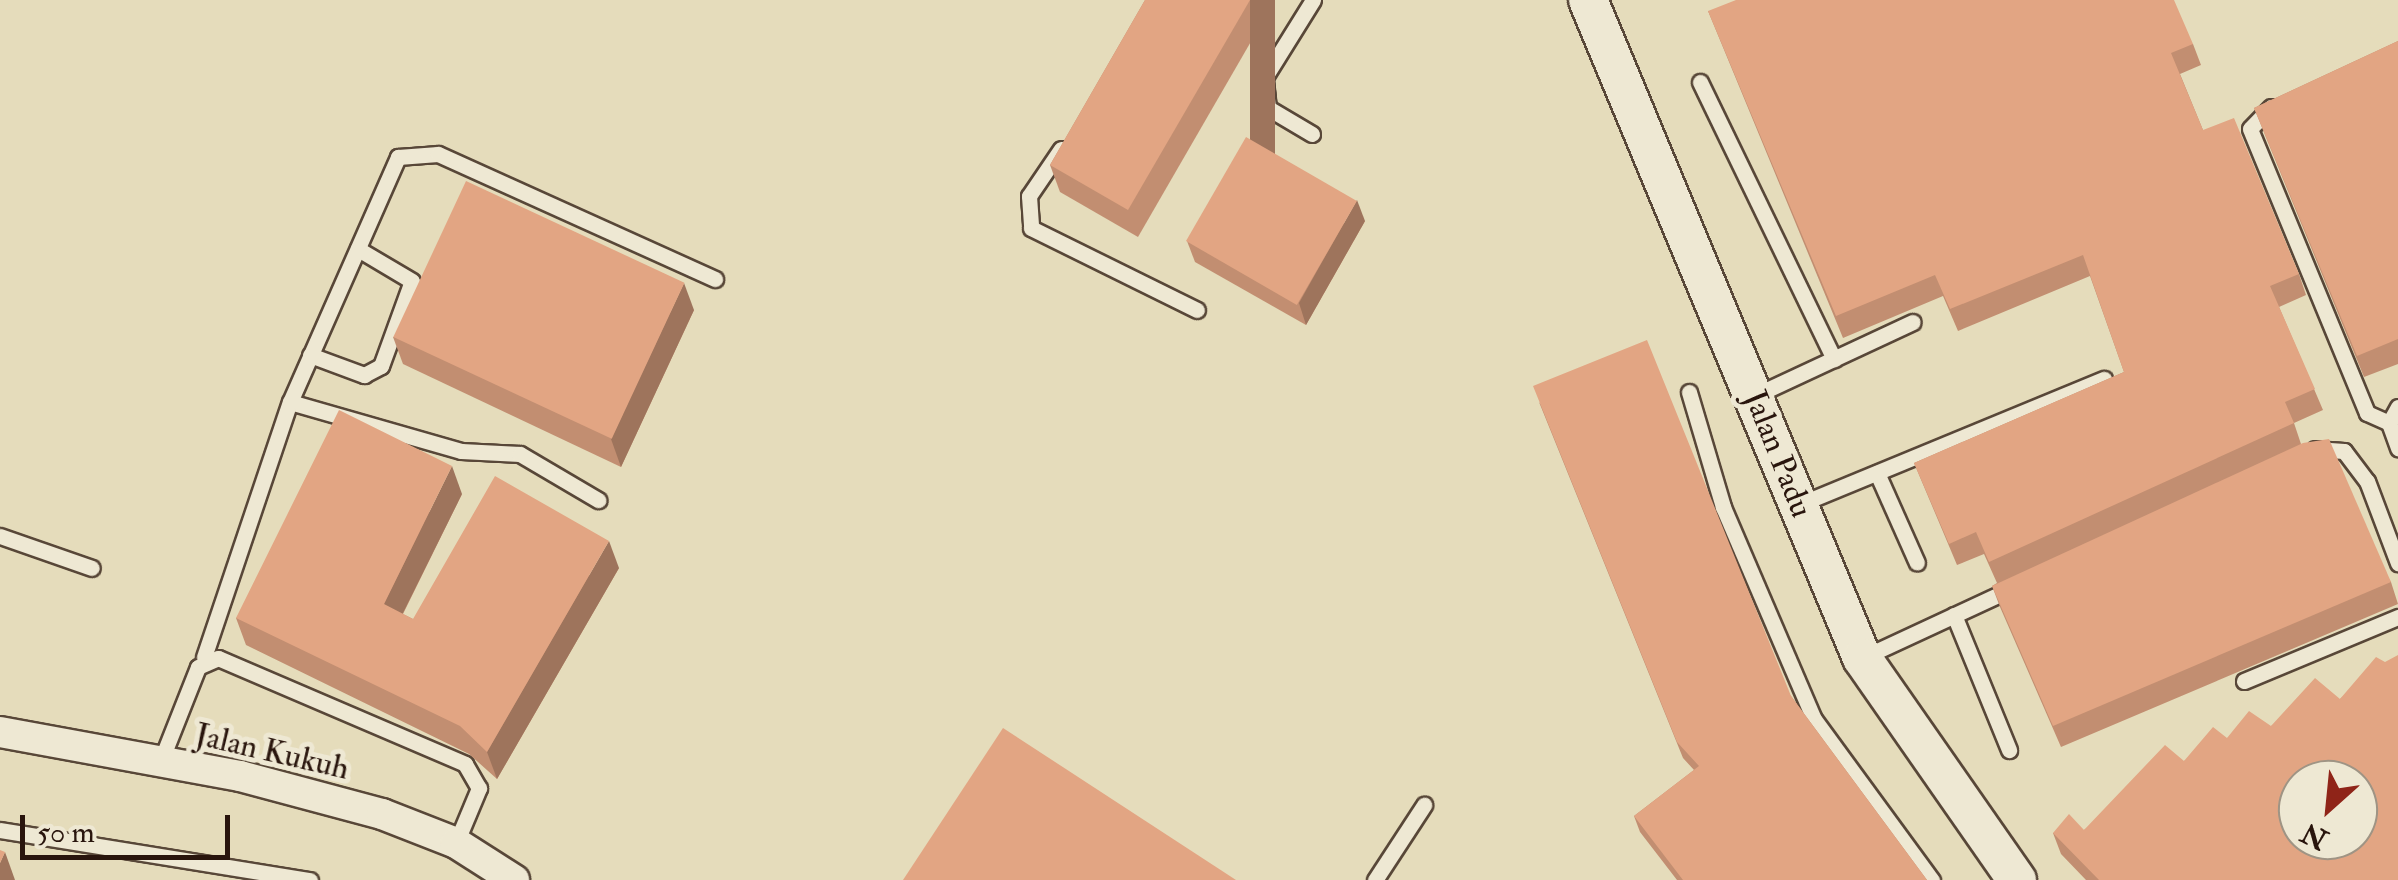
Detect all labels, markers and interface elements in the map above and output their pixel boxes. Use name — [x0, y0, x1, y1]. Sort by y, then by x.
street label: Jalan Padu — [1735, 385, 1821, 523]
street label: Jalan Kukuh — [191, 716, 353, 788]
north arrow — [2278, 760, 2378, 860]
scale bar — [25, 795, 235, 857]
text: 50 m — [37, 814, 95, 851]
text: N — [2296, 814, 2334, 857]

